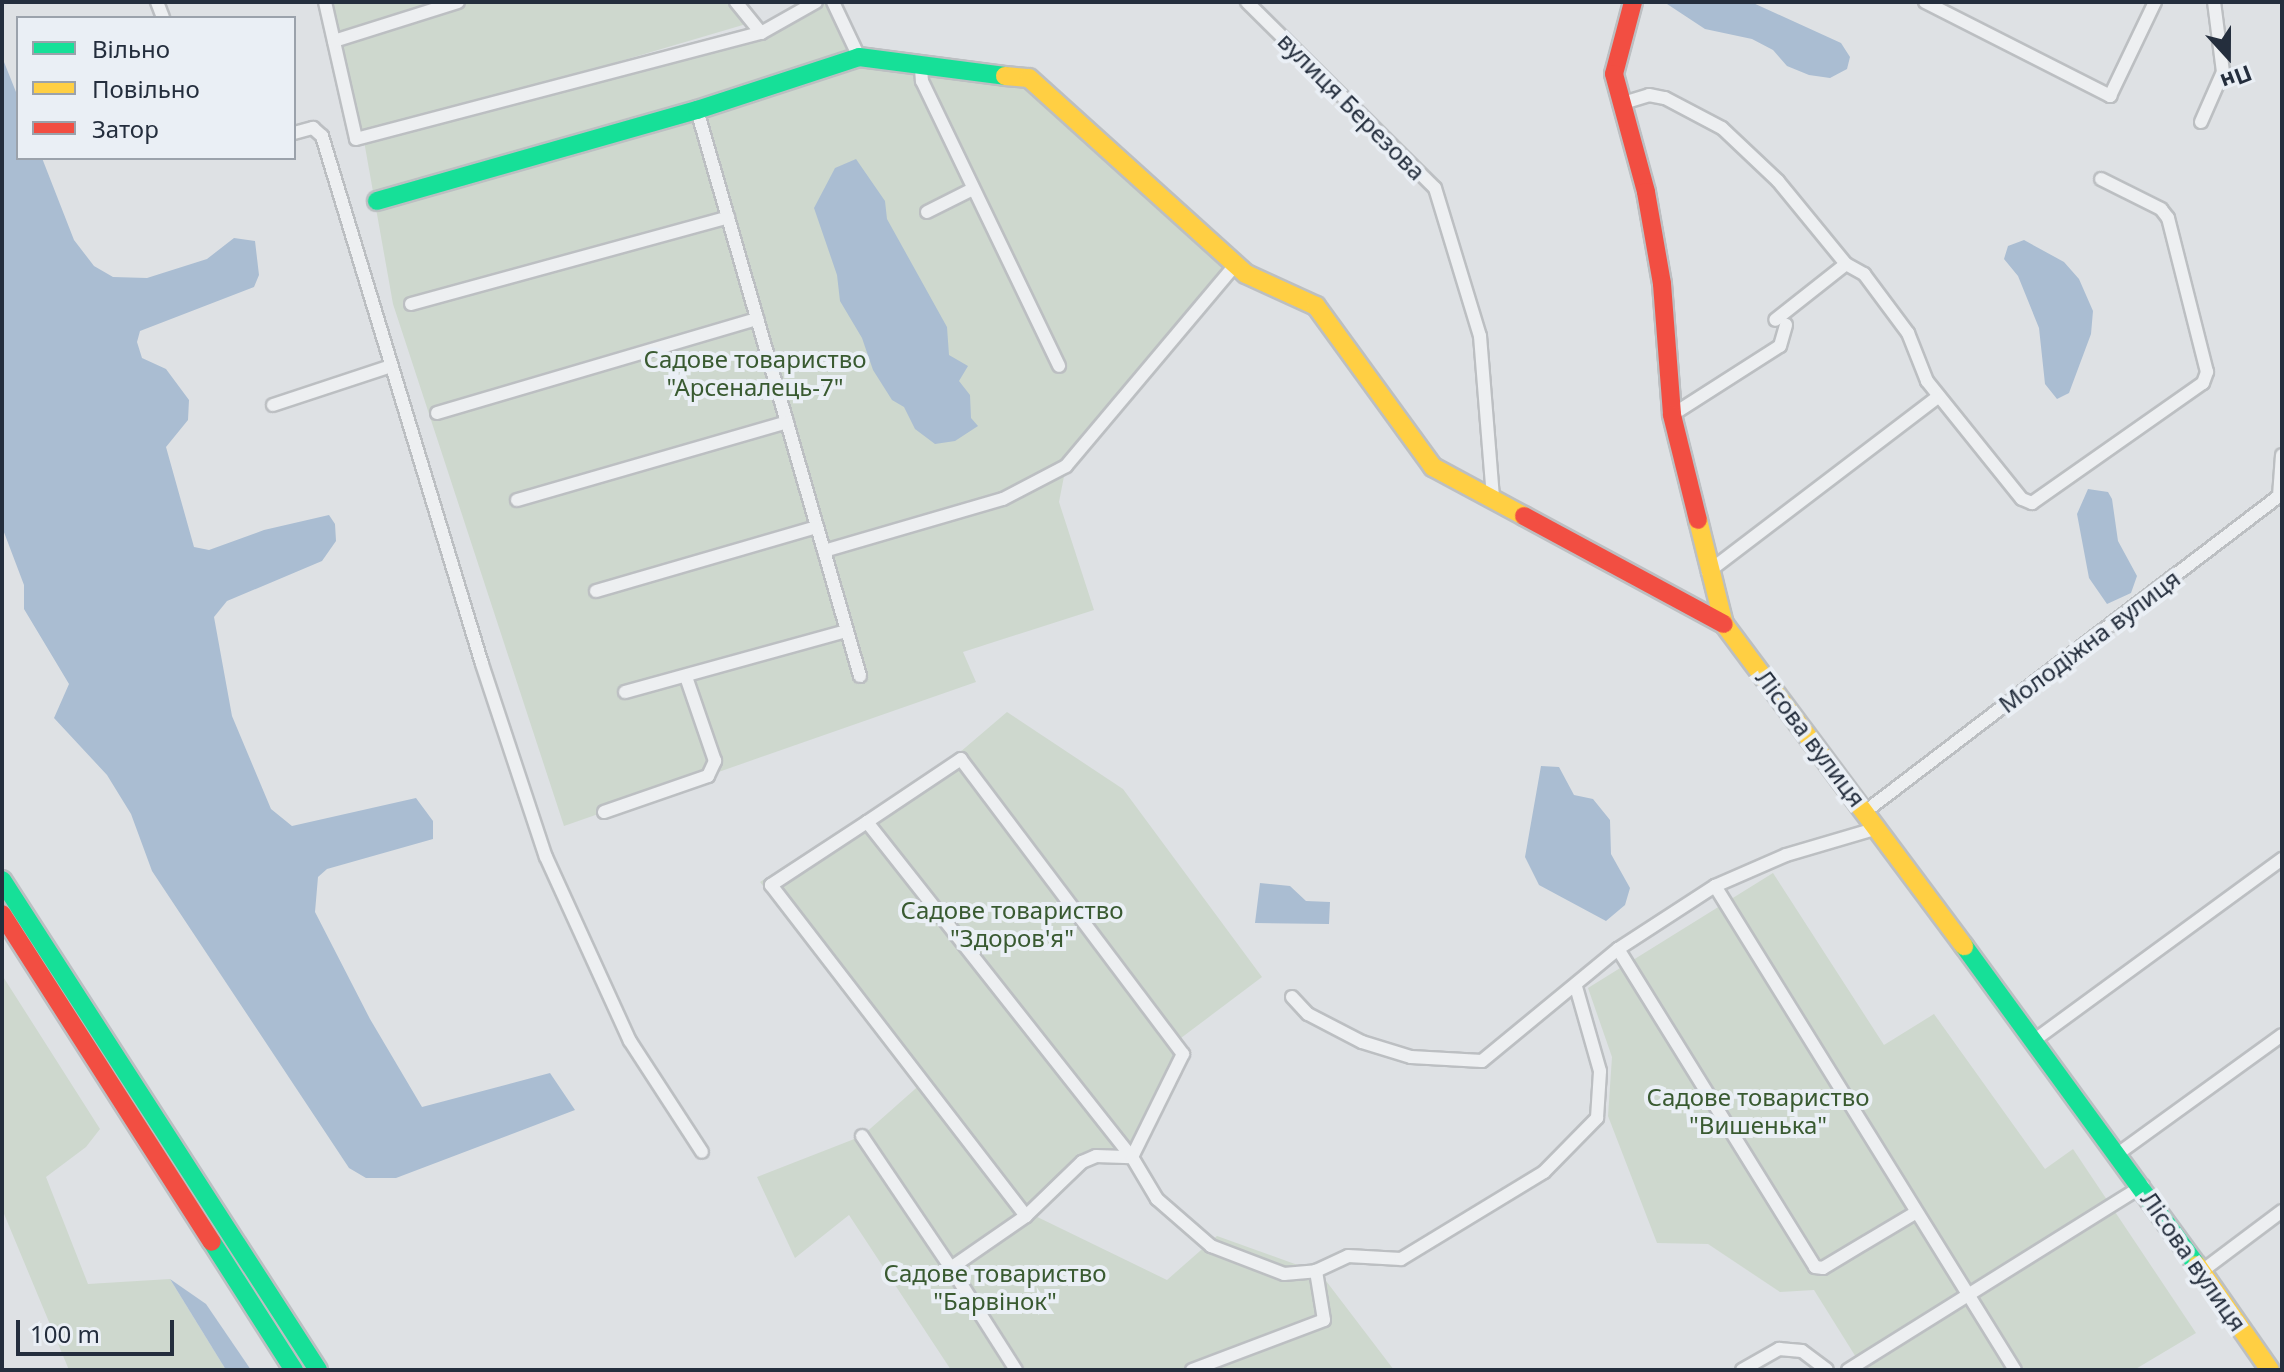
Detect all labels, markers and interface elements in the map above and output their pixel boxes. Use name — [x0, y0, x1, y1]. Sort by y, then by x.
legend — [16, 16, 296, 160]
north arrow — [2188, 16, 2268, 96]
street label: вулиця Березова — [1272, 26, 1432, 186]
text: Вільно — [92, 32, 170, 65]
text: Пн — [2217, 59, 2257, 98]
text: Повільно — [92, 72, 200, 105]
text: Затор — [92, 112, 159, 145]
park label: Садове товариство "Арсеналець-7" — [644, 345, 866, 401]
street label: Молодіжна вулиця — [1993, 564, 2185, 718]
street label: Лісова вулиця — [1750, 664, 1872, 812]
park label: Садове товариство "Здоров'я" — [901, 896, 1123, 952]
park label: Садове товариство "Вишенька" — [1647, 1083, 1869, 1139]
street label: Лісова вулиця — [2135, 1186, 2253, 1336]
park label: Садове товариство "Барвінок" — [884, 1259, 1106, 1315]
scale bar — [20, 1304, 178, 1354]
text: 100 m — [30, 1317, 100, 1350]

